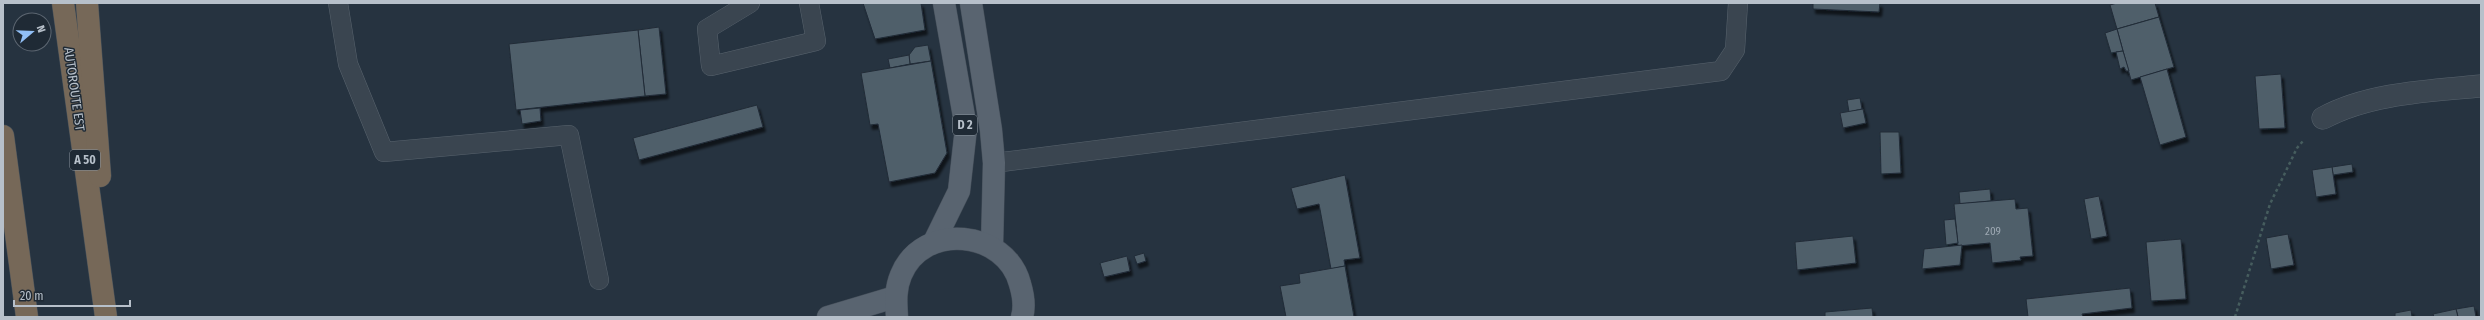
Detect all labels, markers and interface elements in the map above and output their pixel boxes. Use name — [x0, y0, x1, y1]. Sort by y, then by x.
north arrow — [12, 12, 52, 52]
text: N — [34, 24, 48, 34]
street label: AUTOROUTE EST — [61, 46, 88, 132]
road number: D 2 — [953, 115, 977, 135]
road number: A 50 — [70, 150, 100, 170]
house number: 209 — [1985, 225, 2001, 238]
scale bar — [14, 282, 130, 308]
text: 20 m — [20, 289, 44, 303]

